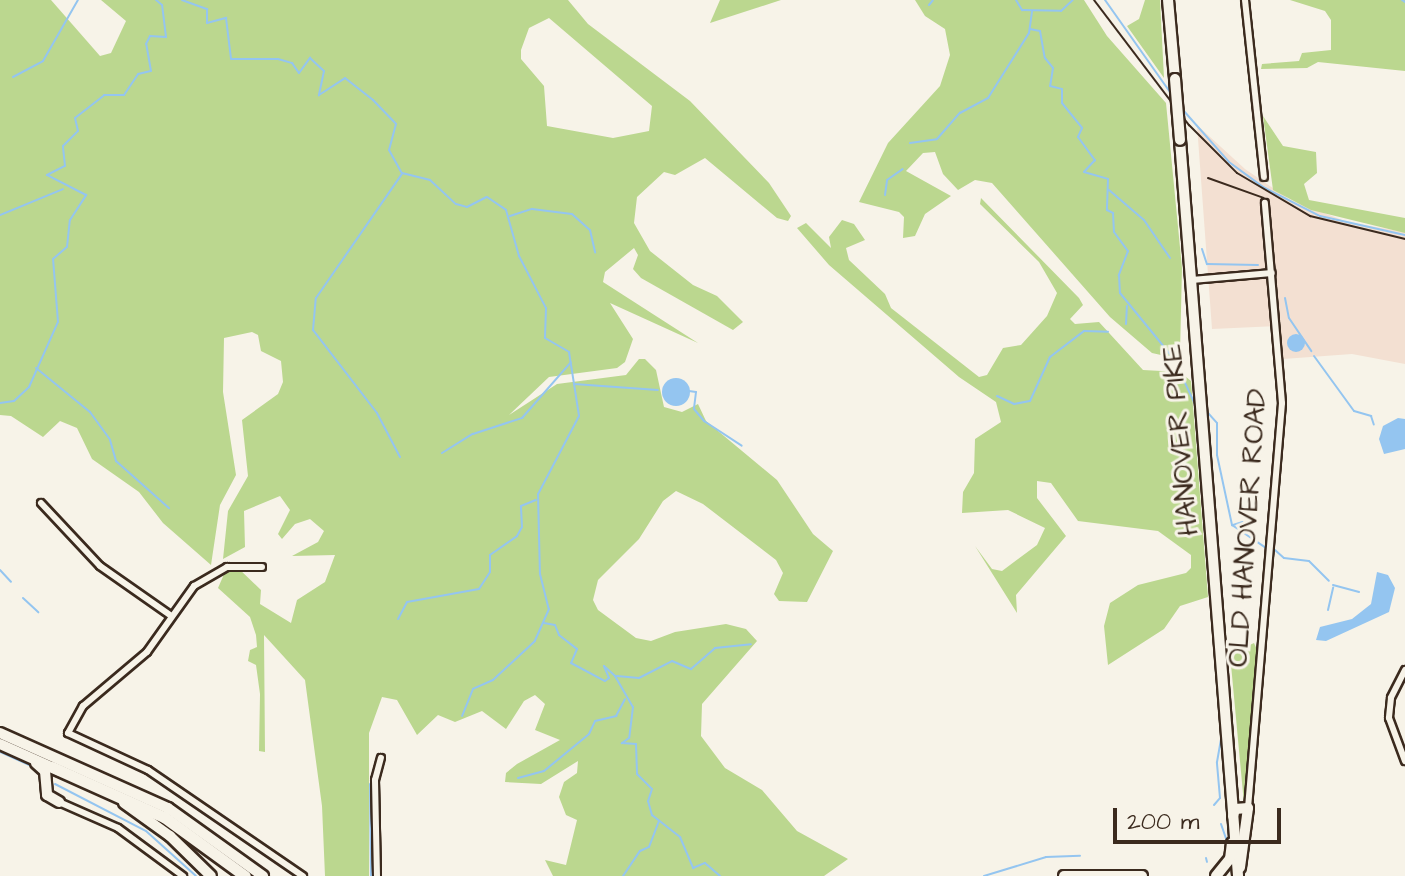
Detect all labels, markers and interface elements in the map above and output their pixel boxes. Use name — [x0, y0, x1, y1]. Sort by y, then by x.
street label: HANOVER PIKE — [1156, 343, 1206, 537]
street label: OLD HANOVER ROAD — [1222, 388, 1274, 668]
scale bar — [1117, 792, 1285, 842]
text: 200 m — [1127, 805, 1199, 839]

